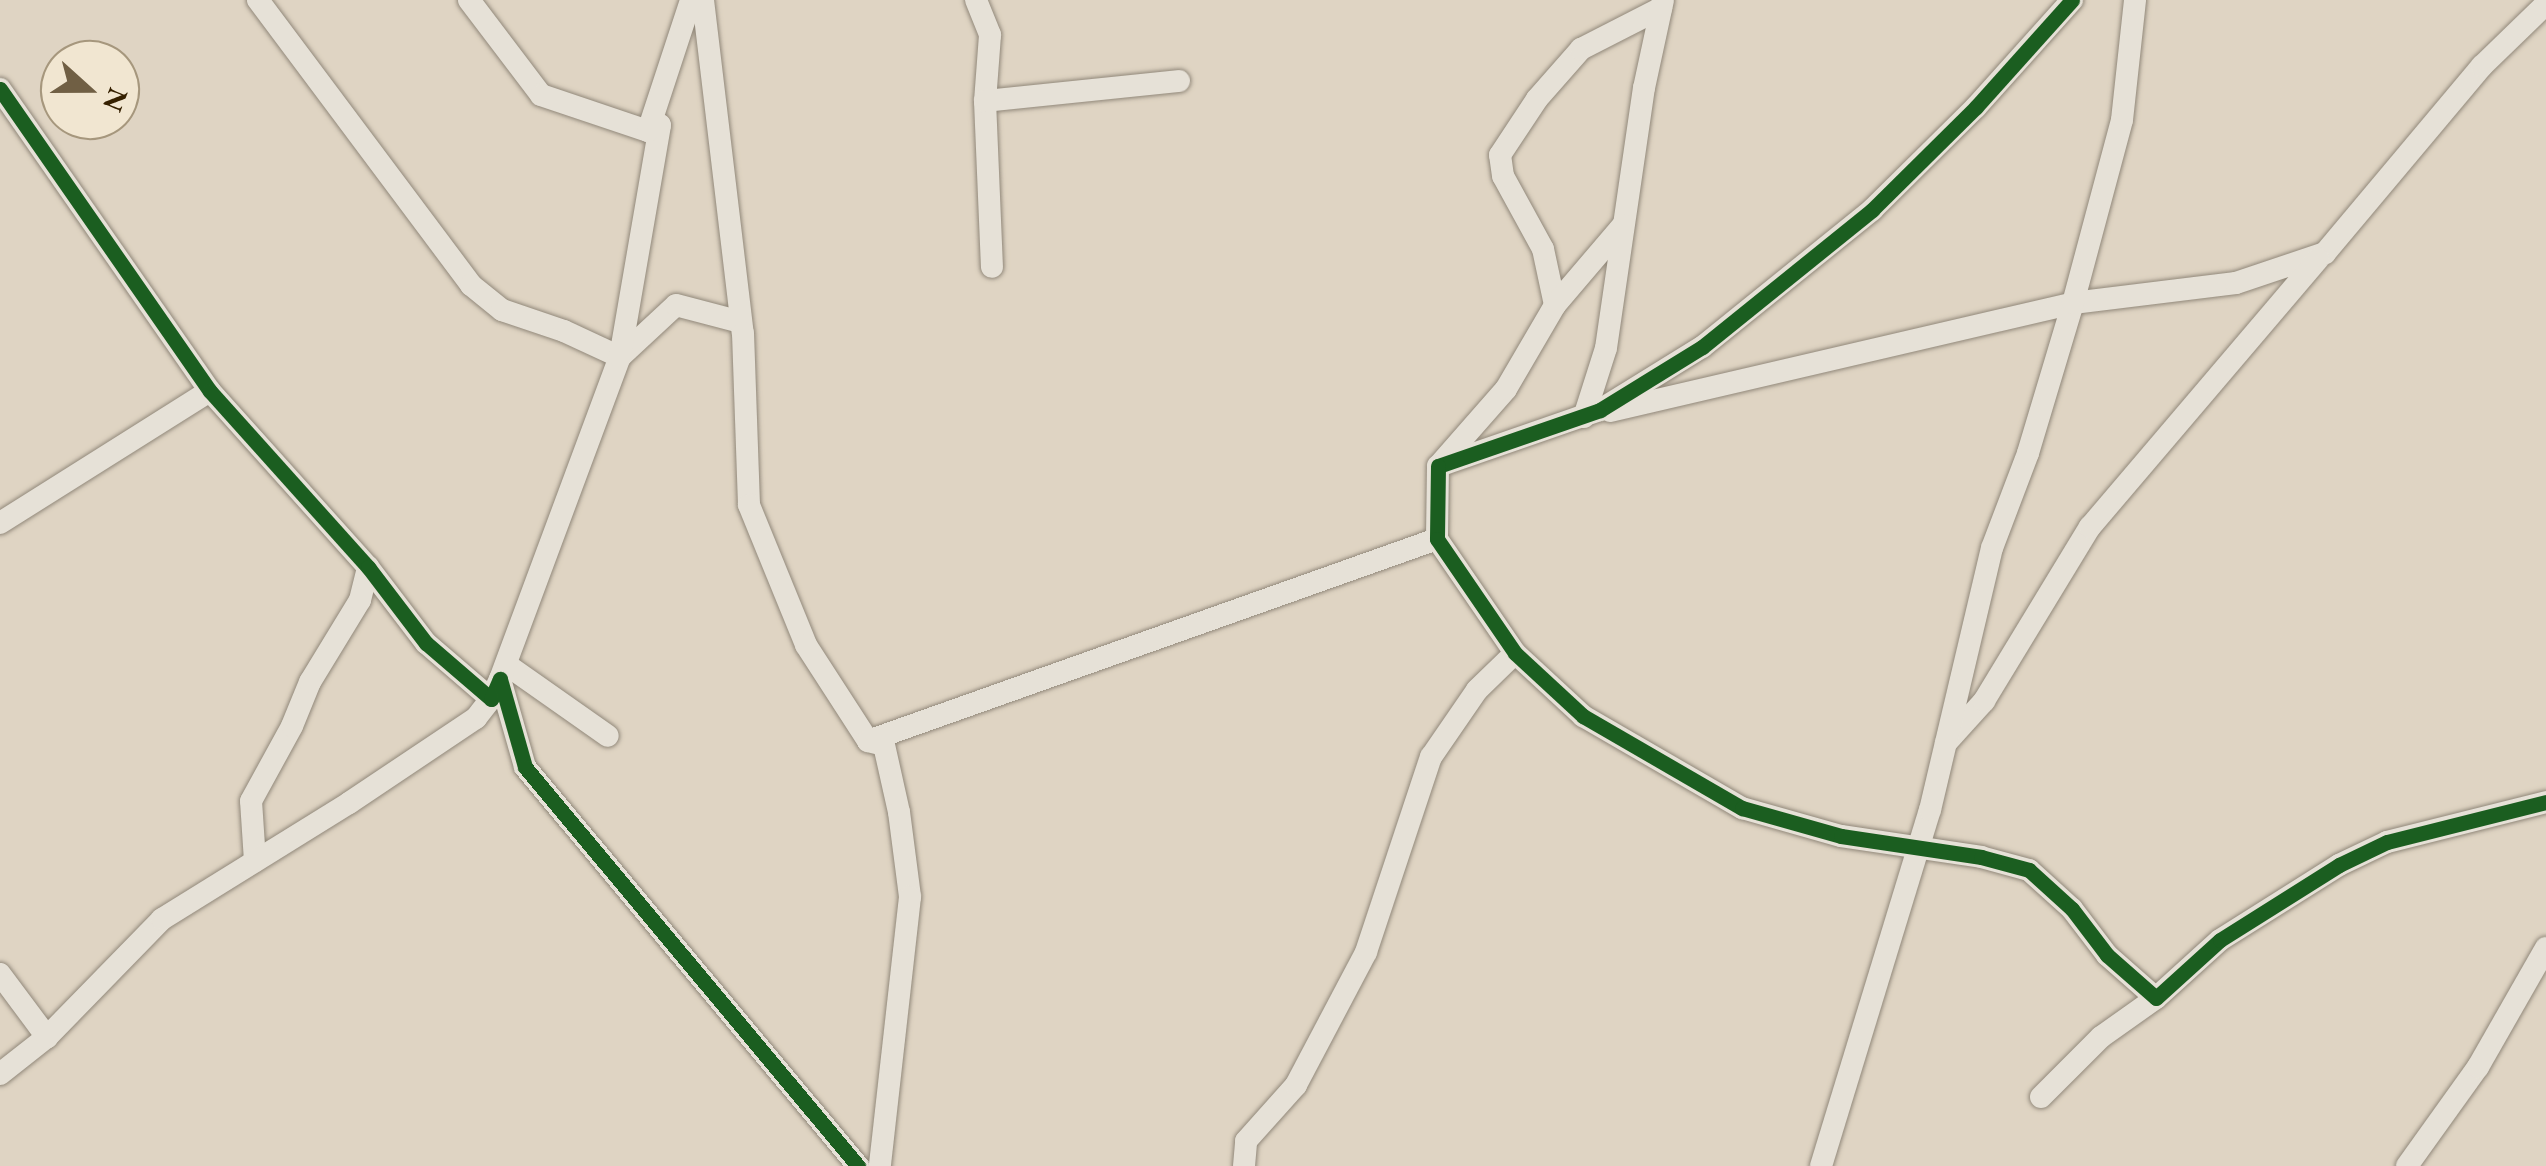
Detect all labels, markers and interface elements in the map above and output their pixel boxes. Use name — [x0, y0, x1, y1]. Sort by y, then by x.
north arrow — [40, 40, 140, 140]
text: N — [95, 83, 137, 117]

